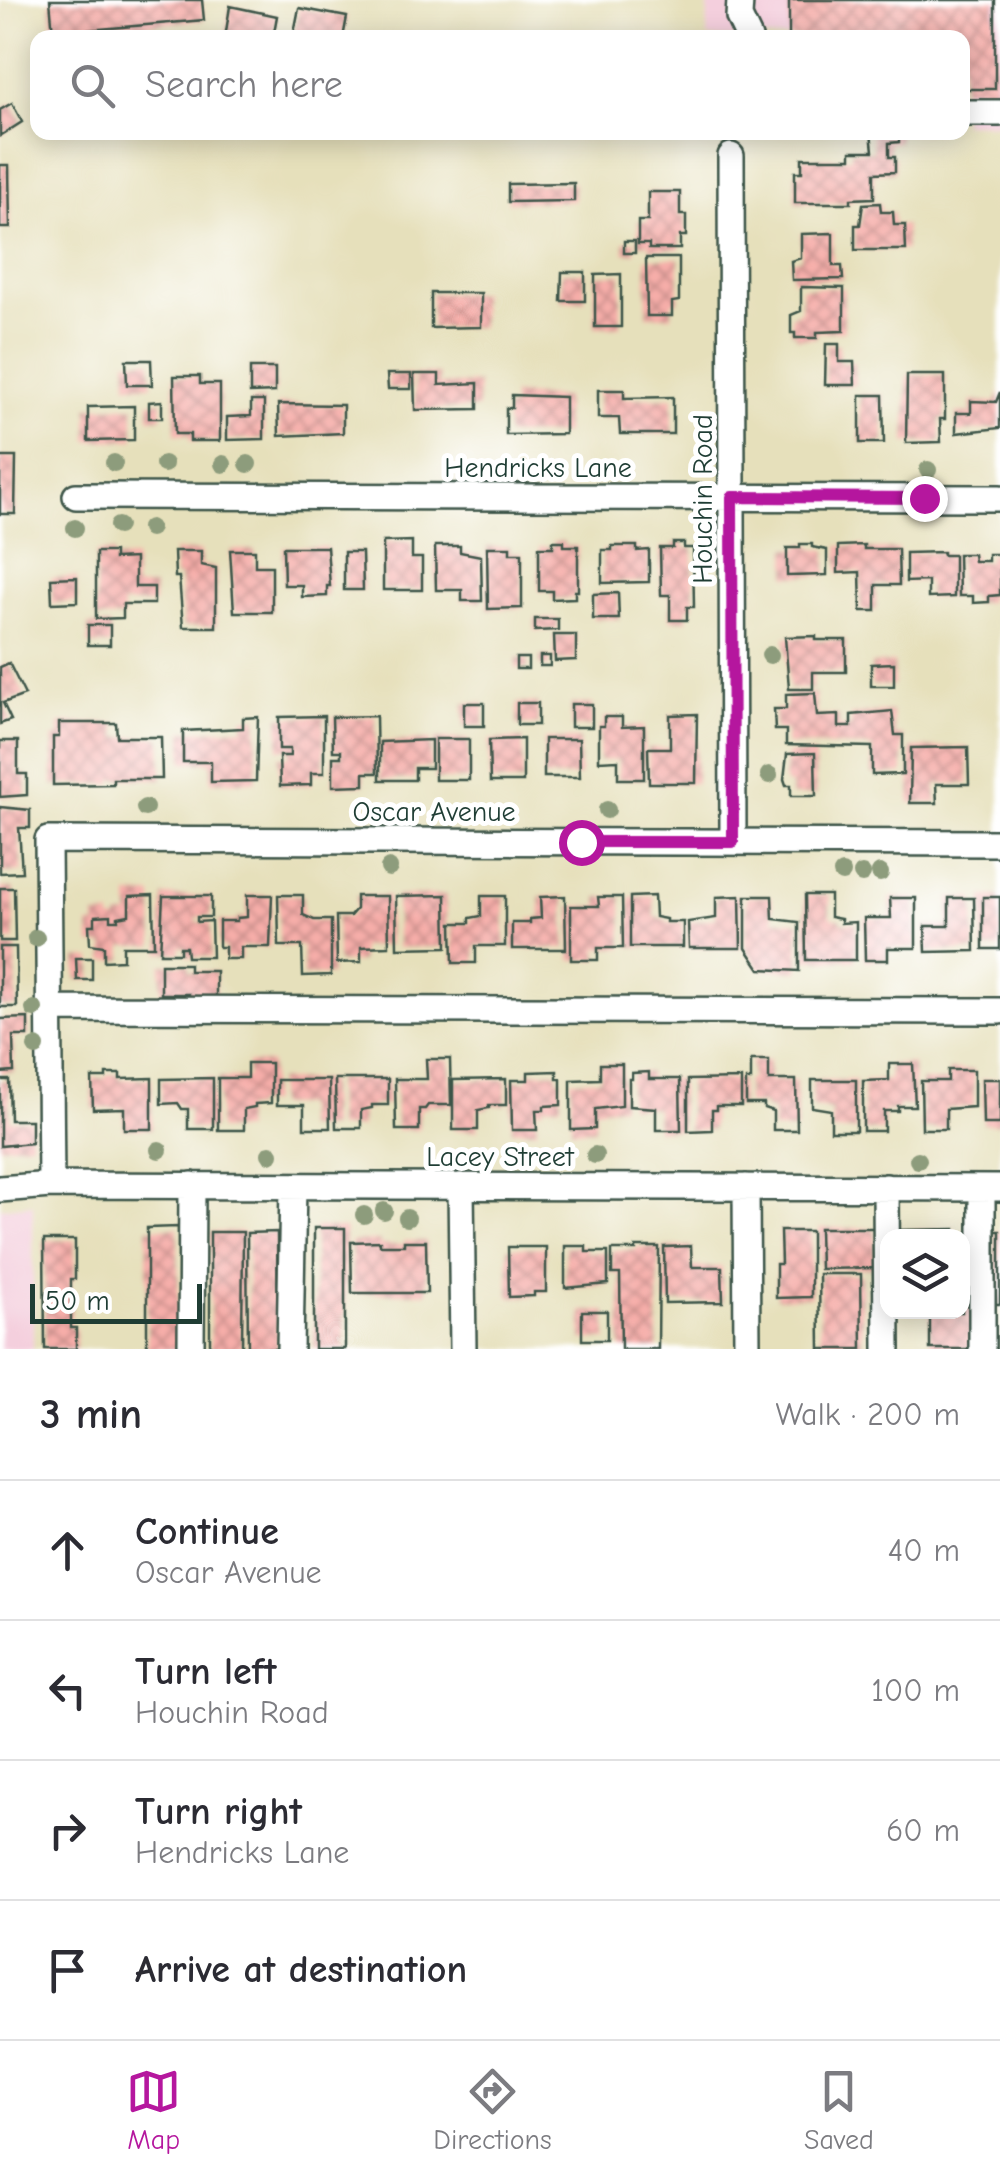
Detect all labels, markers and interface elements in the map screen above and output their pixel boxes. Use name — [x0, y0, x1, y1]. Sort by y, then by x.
search box — [30, 30, 970, 140]
icon: search — [65, 58, 120, 113]
text: Search here — [145, 63, 343, 107]
street label: Houchin Road — [687, 414, 719, 584]
street label: Hendricks Lane — [444, 452, 632, 484]
route end — [902, 476, 948, 522]
street label: Oscar Avenue — [352, 796, 516, 828]
route start — [559, 820, 605, 866]
street label: Lacey Street — [426, 1141, 575, 1173]
map controls — [880, 1229, 970, 1319]
button: layers — [880, 1229, 970, 1319]
scale bar — [30, 1279, 202, 1324]
text: 50 m — [45, 1285, 110, 1317]
text: 3 min — [40, 1390, 142, 1439]
text: Walk · 200 m — [776, 1396, 960, 1433]
text: Continue — [135, 1510, 279, 1554]
icon: ahead — [40, 1523, 95, 1578]
text: 40 m — [888, 1532, 960, 1569]
text: Oscar Avenue — [135, 1554, 322, 1591]
text: Turn left — [135, 1650, 276, 1694]
icon: left — [40, 1663, 95, 1718]
text: 100 m — [871, 1672, 960, 1709]
text: Houchin Road — [135, 1694, 329, 1731]
text: Turn right — [135, 1790, 302, 1834]
icon: right — [40, 1803, 95, 1858]
text: 60 m — [886, 1812, 960, 1849]
text: Hendricks Lane — [135, 1834, 349, 1871]
icon: arrive — [40, 1943, 95, 1998]
text: Arrive at destination — [135, 1948, 467, 1992]
tab: Map — [126, 2064, 181, 2156]
tab: Directions — [433, 2064, 552, 2156]
tab: Saved — [804, 2064, 874, 2156]

